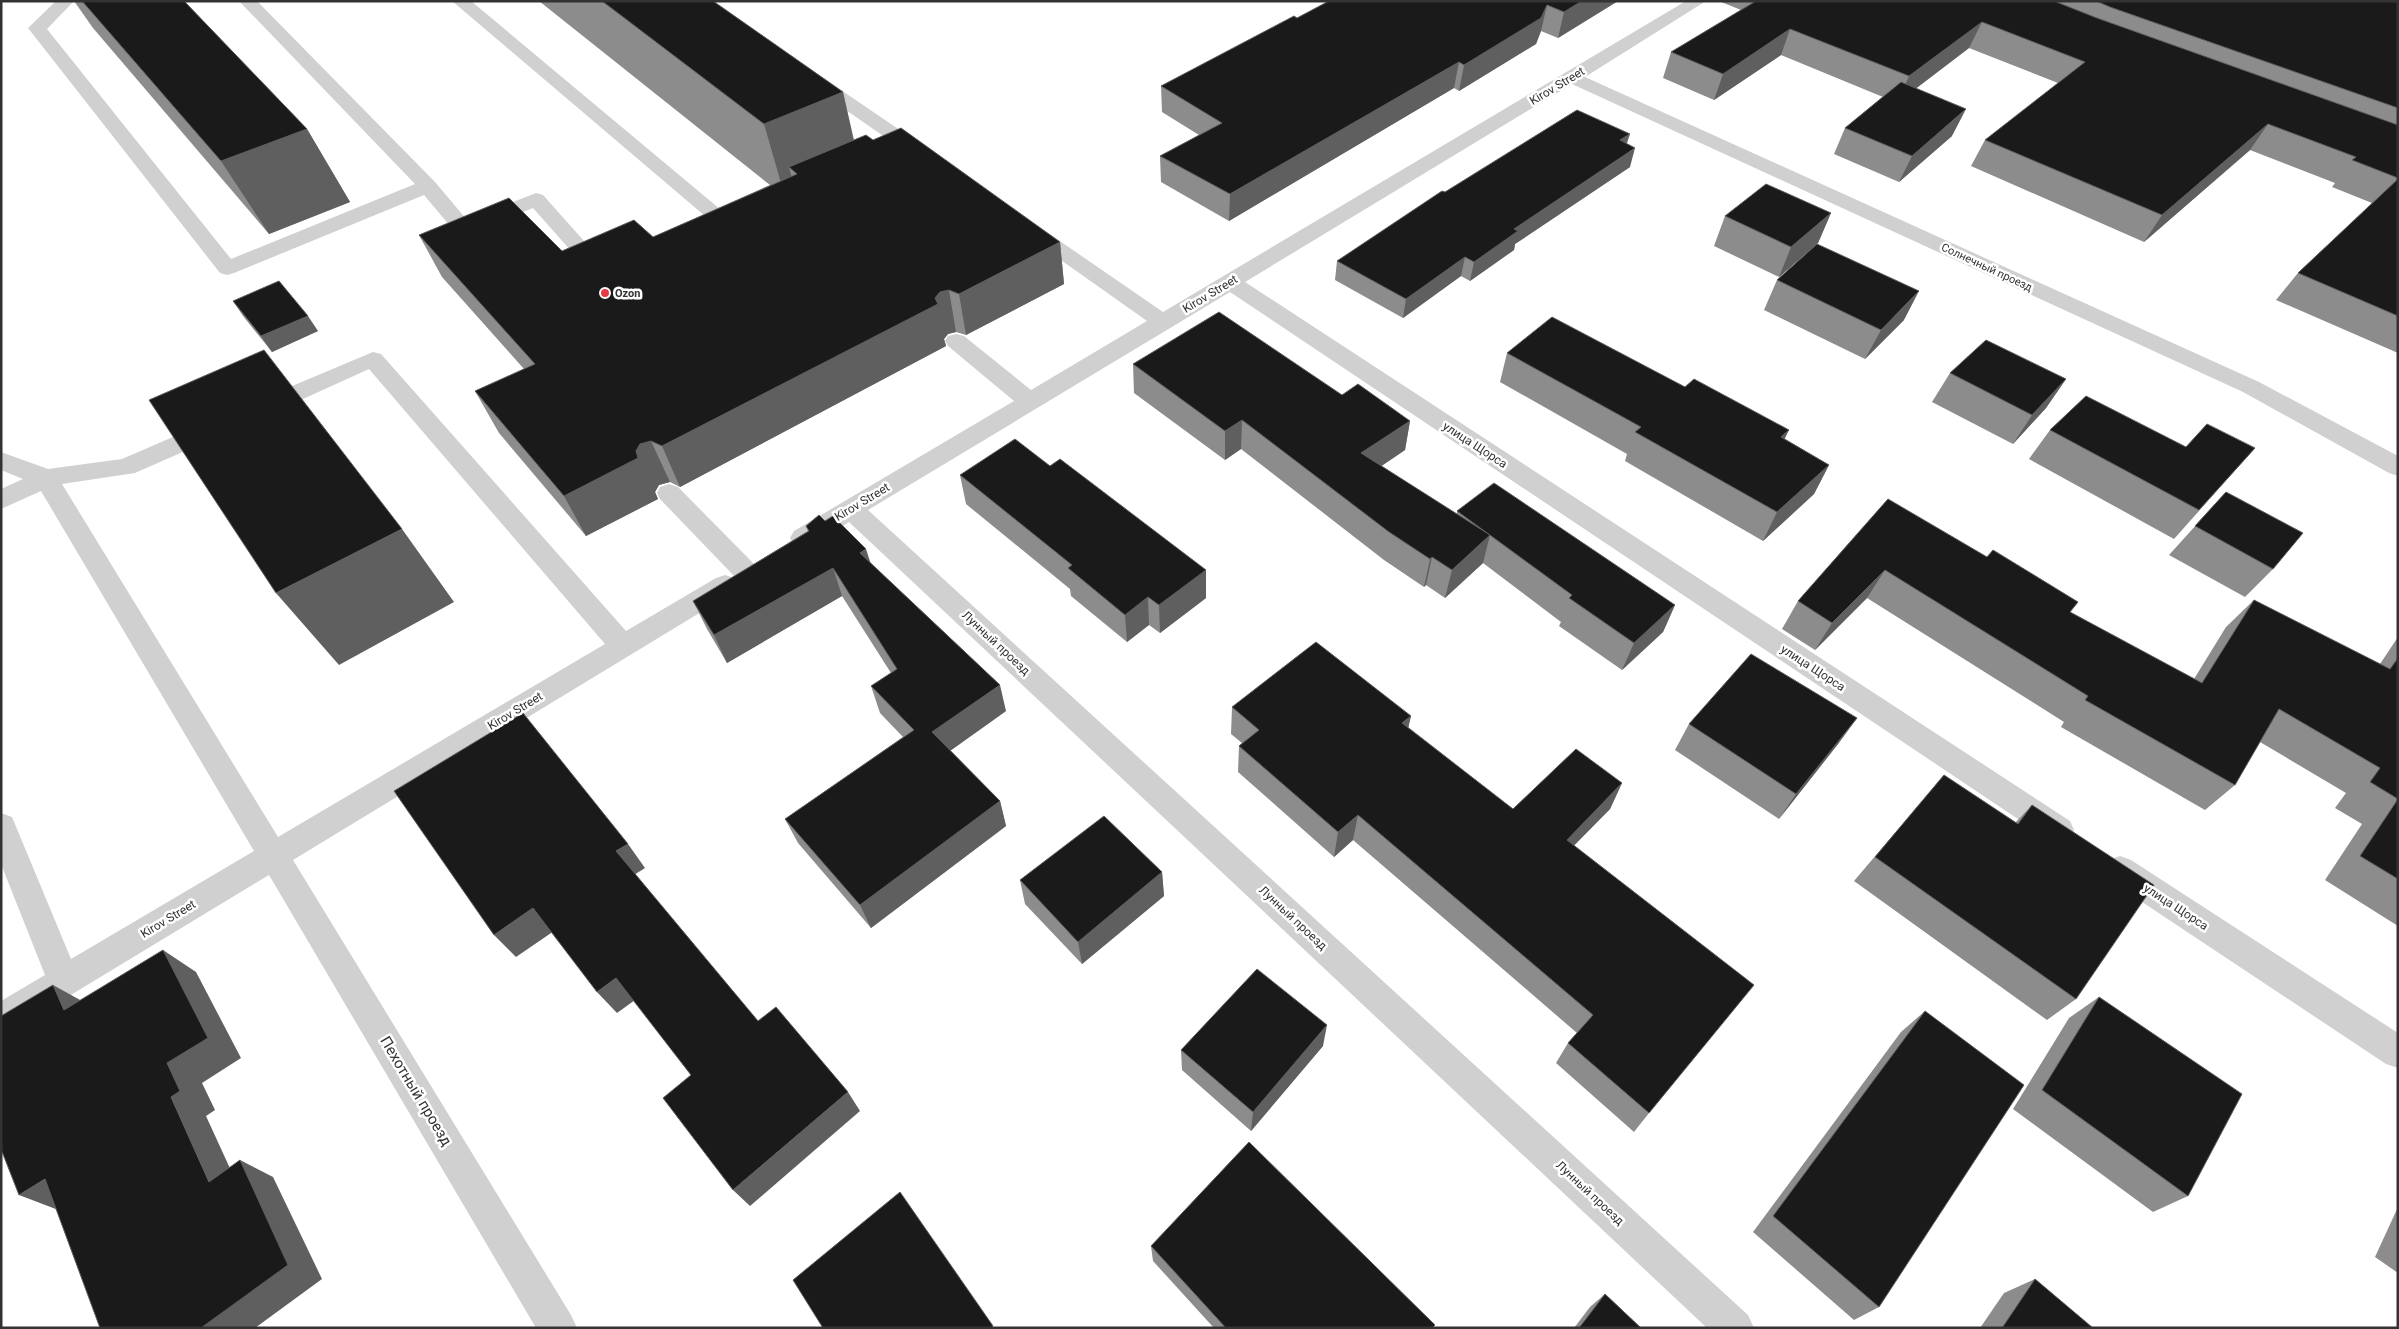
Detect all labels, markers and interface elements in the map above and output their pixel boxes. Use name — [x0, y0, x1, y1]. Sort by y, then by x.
street label: Kirov Street — [1527, 64, 1587, 108]
street label: Солнечный проезд — [1939, 241, 2035, 294]
street label: Kirov Street — [1180, 272, 1240, 316]
marker: Ozon — [599, 287, 611, 299]
place label: Ozon — [615, 287, 640, 300]
street label: улица Щорса — [1440, 419, 1510, 471]
street label: Kirov Street — [832, 480, 892, 524]
street label: Лунный проезд — [959, 608, 1033, 678]
street label: улица Щорса — [1778, 642, 1848, 694]
street label: Kirov Street — [485, 689, 545, 733]
street label: улица Щорса — [2141, 881, 2211, 933]
street label: Лунный проезд — [1256, 883, 1330, 953]
street label: Kirov Street — [138, 897, 198, 941]
street label: Пехотный проезд — [376, 1033, 456, 1149]
street label: Лунный проезд — [1553, 1158, 1627, 1228]

